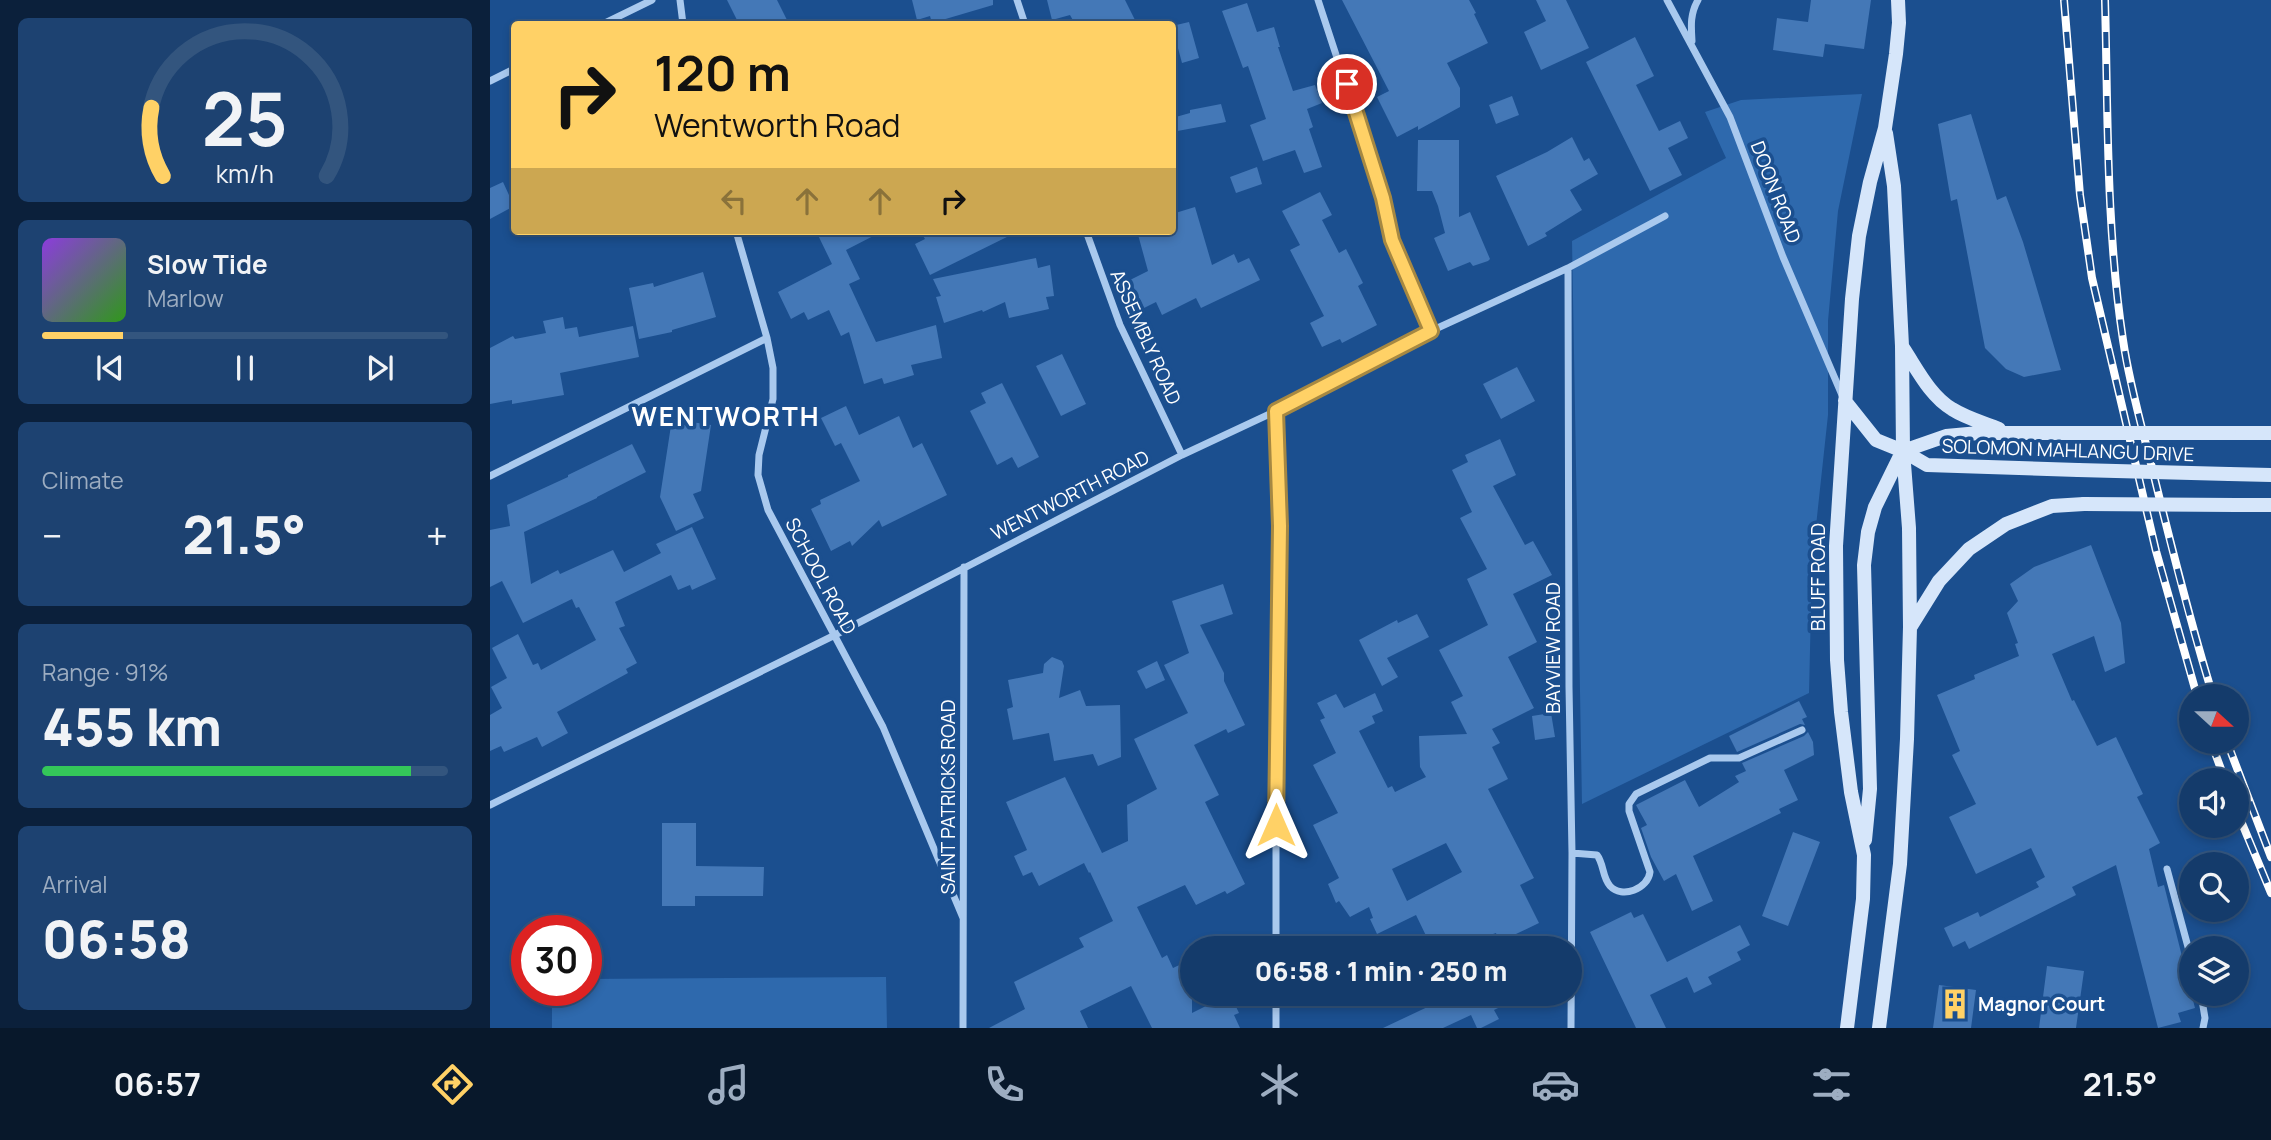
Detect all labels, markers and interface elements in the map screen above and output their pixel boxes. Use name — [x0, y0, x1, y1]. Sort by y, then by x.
text: 120 m — [654, 39, 791, 106]
icon: right — [539, 49, 630, 140]
pin — [1317, 54, 1377, 114]
icon: arrive — [1328, 65, 1366, 103]
text: 25 — [202, 68, 288, 168]
text: Wentworth Road — [654, 103, 901, 147]
street label: DOON ROAD — [1745, 137, 1807, 247]
text: km/h — [216, 156, 274, 191]
icon: left — [715, 182, 753, 220]
icon: ahead — [788, 182, 826, 220]
icon: ahead — [861, 182, 899, 220]
icon: right — [934, 182, 972, 220]
text: Slow Tide — [147, 246, 268, 282]
street label: ASSEMBLY ROAD — [1105, 265, 1187, 409]
text: Marlow — [147, 282, 224, 314]
icon: previous — [91, 349, 129, 387]
icon: pause — [226, 349, 264, 387]
icon: next — [361, 349, 399, 387]
district label: WENTWORTH — [631, 398, 821, 434]
street label: SOLOMON MAHLANGU DRIVE — [1941, 433, 2195, 467]
street label: WENTWORTH ROAD — [986, 444, 1154, 546]
text: Climate — [42, 464, 124, 496]
text: 21.5° — [183, 499, 306, 570]
text: − — [42, 509, 63, 561]
text: + — [426, 509, 448, 561]
street label: SCHOOL ROAD — [779, 513, 863, 639]
street label: BLUFF ROAD — [1805, 523, 1831, 631]
street label: BAYVIEW ROAD — [1540, 582, 1566, 714]
text: Range · 91% — [42, 656, 168, 688]
north arrow — [2179, 684, 2249, 754]
map controls — [2179, 684, 2249, 1006]
text: 455 km — [42, 691, 222, 762]
street label: SAINT PATRICKS ROAD — [935, 700, 961, 894]
button: sound — [2179, 768, 2249, 838]
position arrow — [1239, 788, 1313, 862]
button: search — [2179, 852, 2249, 922]
text: Arrival — [42, 868, 108, 900]
text: 06:58 — [42, 903, 191, 974]
speed limit sign: 30 — [511, 915, 602, 1006]
button: layers — [2179, 936, 2249, 1006]
text: 06:58 · 1 min · 250 m — [1255, 953, 1507, 989]
building icon: Magnor Court — [1938, 987, 1972, 1021]
place label: Magnor Court — [1978, 991, 2105, 1017]
icon: directions — [428, 1060, 477, 1109]
icon: music — [704, 1060, 753, 1109]
icon: phone — [980, 1060, 1029, 1109]
icon: climate — [1255, 1060, 1304, 1109]
icon: car — [1531, 1060, 1580, 1109]
icon: filters — [1807, 1060, 1856, 1109]
text: 06:57 — [113, 1062, 201, 1106]
text: 21.5° — [2083, 1062, 2157, 1106]

